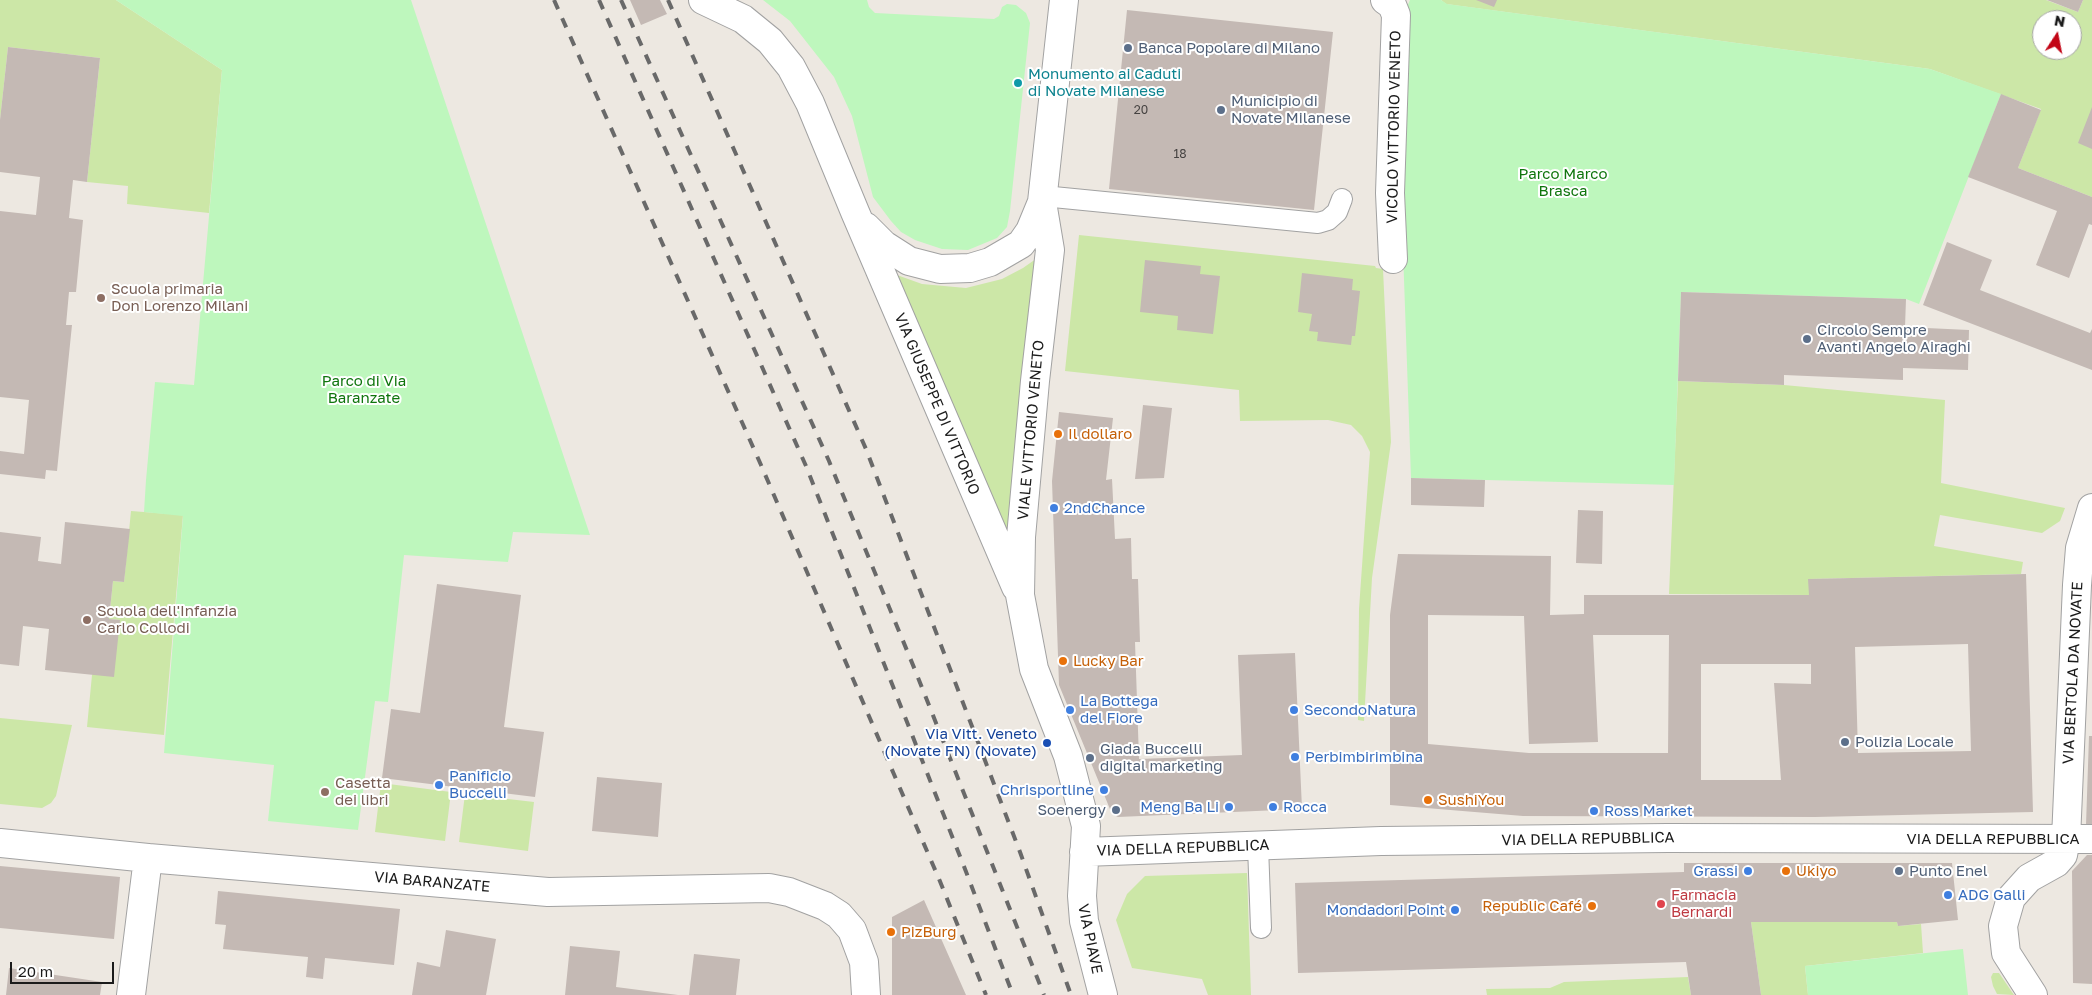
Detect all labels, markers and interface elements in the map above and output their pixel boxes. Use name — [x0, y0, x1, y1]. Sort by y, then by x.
north arrow — [2032, 10, 2082, 60]
text: N — [2053, 11, 2067, 30]
street label: VICOLO VITTORIO VENETO — [1383, 30, 1405, 224]
place label: Banca Popolare di Milano — [1138, 39, 1320, 57]
marker: Banca Popolare di Milano — [1122, 42, 1134, 54]
place label: Monumento ai Caduti di Novate Milanese — [1028, 65, 1181, 100]
marker: Monumento ai Caduti di Novate Milanese — [1012, 77, 1024, 89]
place label: Municipio di Novate Milanese — [1231, 92, 1351, 127]
house number: 20 — [1134, 103, 1148, 117]
marker: Municipio di Novate Milanese — [1215, 104, 1227, 116]
house number: 18 — [1173, 147, 1187, 161]
park label: Parco Marco Brasca — [1518, 165, 1608, 200]
place label: Scuola primaria Don Lorenzo Milani — [111, 280, 248, 315]
marker: Scuola primaria Don Lorenzo Milani — [95, 292, 107, 304]
street label: VIA GIUSEPPE DI VITTORIO — [890, 310, 984, 498]
place label: Circolo Sempre Avanti Angelo Airaghi — [1817, 321, 1971, 356]
marker: Circolo Sempre Avanti Angelo Airaghi — [1801, 333, 1813, 345]
street label: VIALE VITTORIO VENETO — [1014, 339, 1048, 521]
park label: Parco di Via Baranzate — [322, 372, 406, 407]
place label: Il dollaro — [1068, 425, 1132, 443]
marker: Il dollaro — [1052, 428, 1064, 440]
place label: 2ndChance — [1064, 499, 1145, 517]
marker: 2ndChance — [1048, 502, 1060, 514]
street label: VIA BERTOLA DA NOVATE — [2059, 581, 2087, 765]
place label: Scuola dell'Infanzia Carlo Collodi — [97, 602, 237, 637]
marker: Scuola dell'Infanzia Carlo Collodi — [81, 614, 93, 626]
place label: Lucky Bar — [1073, 652, 1144, 670]
marker: Lucky Bar — [1057, 655, 1069, 667]
place label: La Bottega del Fiore — [1080, 692, 1158, 727]
place label: SecondoNatura — [1304, 701, 1416, 719]
marker: La Bottega del Fiore — [1064, 704, 1076, 716]
marker: SecondoNatura — [1288, 704, 1300, 716]
place label: Via Vitt. Veneto (Novate FN) (Novate) — [884, 725, 1037, 760]
place label: Polizia Locale — [1855, 733, 1954, 751]
marker: Polizia Locale — [1839, 736, 1851, 748]
marker: Via Vitt. Veneto (Novate FN) (Novate) — [1041, 737, 1053, 749]
place label: Giada Buccelli digital marketing — [1100, 740, 1222, 775]
place label: Perbimbirimbina — [1305, 748, 1423, 766]
marker: Perbimbirimbina — [1289, 751, 1301, 763]
marker: Giada Buccelli digital marketing — [1084, 752, 1096, 764]
place label: Panificio Buccelli — [449, 767, 511, 802]
place label: Casetta dei libri — [335, 774, 391, 809]
marker: Panificio Buccelli — [433, 779, 445, 791]
place label: Chrisportline — [1000, 781, 1094, 799]
marker: Chrisportline — [1098, 784, 1110, 796]
marker: Casetta dei libri — [319, 786, 331, 798]
place label: SushiYou — [1438, 791, 1504, 809]
marker: SushiYou — [1422, 794, 1434, 806]
place label: Meng Ba Li — [1140, 798, 1219, 816]
place label: Rocca — [1283, 798, 1327, 816]
place label: Soenergy — [1037, 801, 1106, 819]
marker: Meng Ba Li — [1223, 801, 1235, 813]
marker: Rocca — [1267, 801, 1279, 813]
place label: Ross Market — [1604, 802, 1693, 820]
marker: Soenergy — [1110, 804, 1122, 816]
marker: Ross Market — [1588, 805, 1600, 817]
street label: VIA DELLA REPUBBLICA — [1501, 828, 1675, 850]
street label: VIA DELLA REPUBBLICA — [1907, 830, 2079, 848]
street label: VIA DELLA REPUBBLICA — [1096, 836, 1270, 860]
place label: Grassi — [1693, 862, 1738, 880]
place label: Ukiyo — [1796, 862, 1837, 880]
place label: Punto Enel — [1909, 862, 1988, 880]
marker: Grassi — [1742, 865, 1754, 877]
marker: Ukiyo — [1780, 865, 1792, 877]
marker: Punto Enel — [1893, 865, 1905, 877]
street label: VIA BARANZATE — [373, 868, 491, 896]
place label: Farmacia Bernardi — [1671, 886, 1736, 921]
place label: ADG Galli — [1958, 886, 2026, 904]
marker: ADG Galli — [1942, 889, 1954, 901]
place label: Republic Café — [1482, 897, 1582, 915]
marker: Farmacia Bernardi — [1655, 898, 1667, 910]
marker: Republic Café — [1586, 900, 1598, 912]
place label: Mondadori Point — [1327, 901, 1445, 919]
street label: VIA PIAVE — [1074, 902, 1106, 976]
marker: Mondadori Point — [1449, 904, 1461, 916]
place label: PizBurg — [901, 923, 957, 941]
marker: PizBurg — [885, 926, 897, 938]
scale bar — [12, 952, 116, 984]
text: 20 m — [18, 962, 53, 980]

